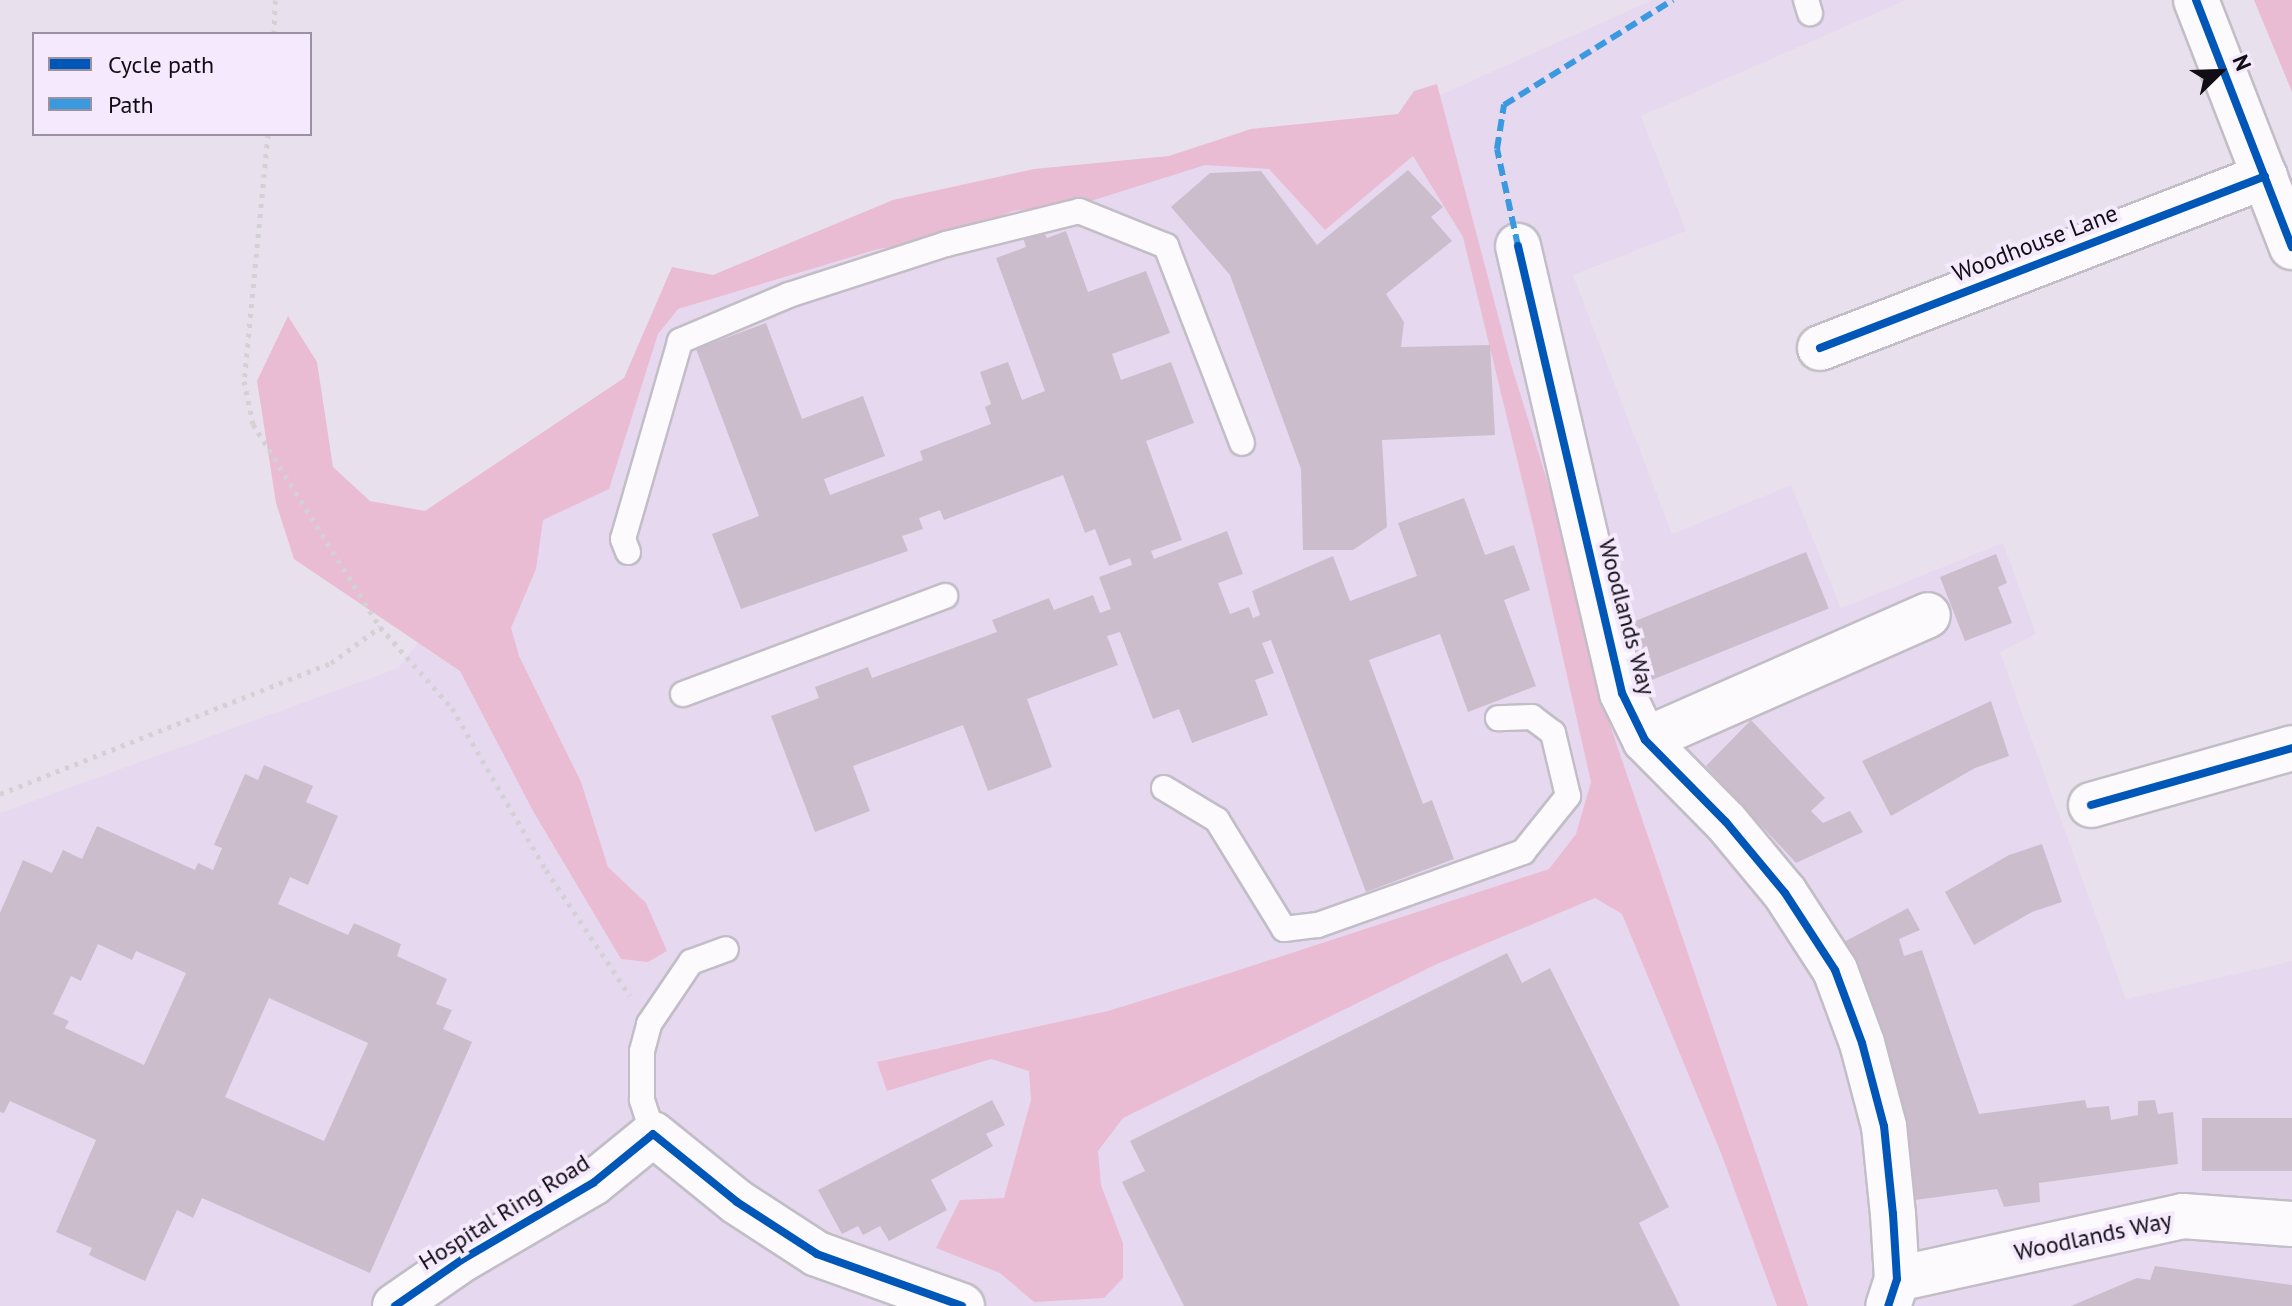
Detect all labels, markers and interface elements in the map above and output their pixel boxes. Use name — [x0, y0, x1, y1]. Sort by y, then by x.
legend — [32, 32, 312, 136]
north arrow — [2180, 32, 2260, 112]
text: Cycle path — [108, 49, 214, 80]
text: N — [2226, 50, 2258, 75]
text: Path — [108, 89, 154, 120]
street label: Woodhouse Lane — [1948, 198, 2122, 288]
street label: Woodlands Way — [1592, 536, 1662, 698]
street label: Hospital Ring Road — [413, 1148, 595, 1276]
street label: Woodlands Way — [2011, 1205, 2175, 1267]

